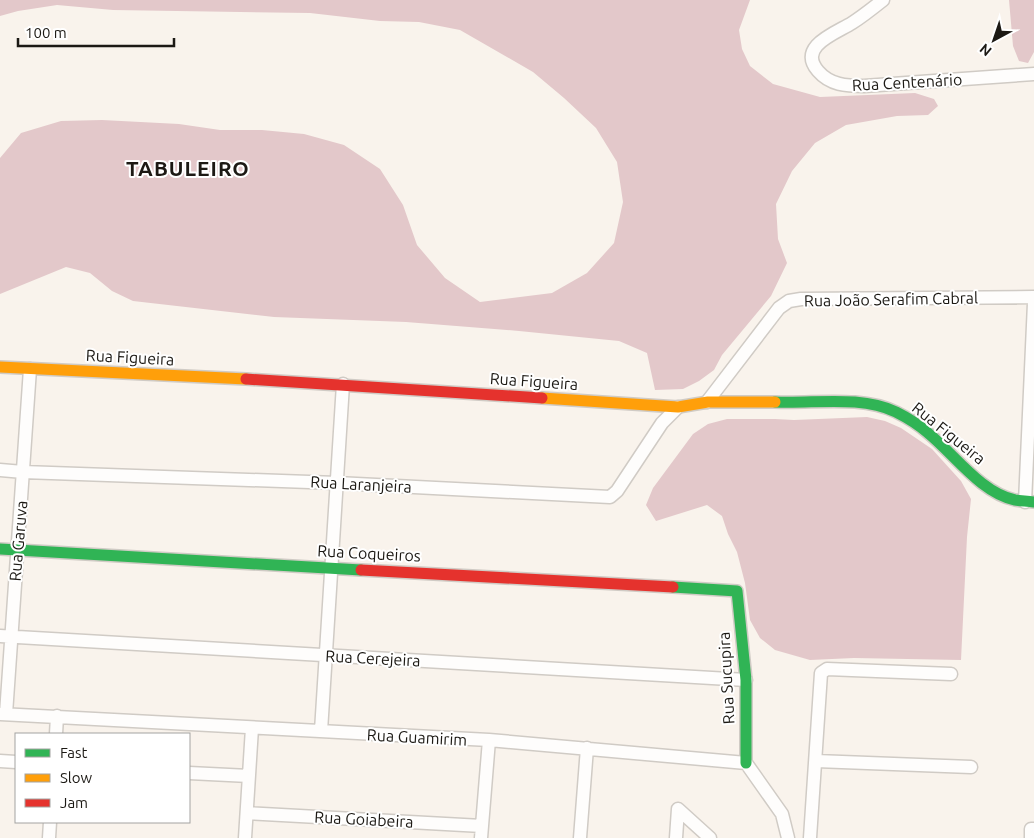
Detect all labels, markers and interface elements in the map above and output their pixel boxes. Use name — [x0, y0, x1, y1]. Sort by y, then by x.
scale bar — [18, 15, 174, 47]
north arrow — [969, 15, 1019, 65]
text: 100 m — [25, 24, 67, 41]
text: N — [976, 40, 995, 59]
street label: Rua Centenário — [851, 70, 963, 94]
district label: TABULEIRO — [126, 156, 250, 180]
street label: Rua João Serafim Cabral — [804, 288, 978, 310]
street label: Rua Figueira — [85, 346, 175, 368]
street label: Rua Figueira — [489, 369, 579, 393]
street label: Rua Figueira — [909, 398, 989, 468]
street label: Rua Laranjeira — [310, 472, 412, 496]
street label: Rua Garuva — [6, 500, 30, 582]
street label: Rua Coqueiros — [317, 541, 421, 565]
street label: Rua Sucupira — [715, 631, 737, 725]
street label: Rua Cerejeira — [325, 647, 421, 669]
street label: Rua Guamirim — [366, 725, 468, 749]
legend — [15, 733, 190, 823]
text: Fast — [60, 744, 88, 761]
text: Slow — [60, 769, 93, 786]
text: Jam — [60, 794, 88, 811]
street label: Rua Goiabeira — [314, 807, 414, 831]

